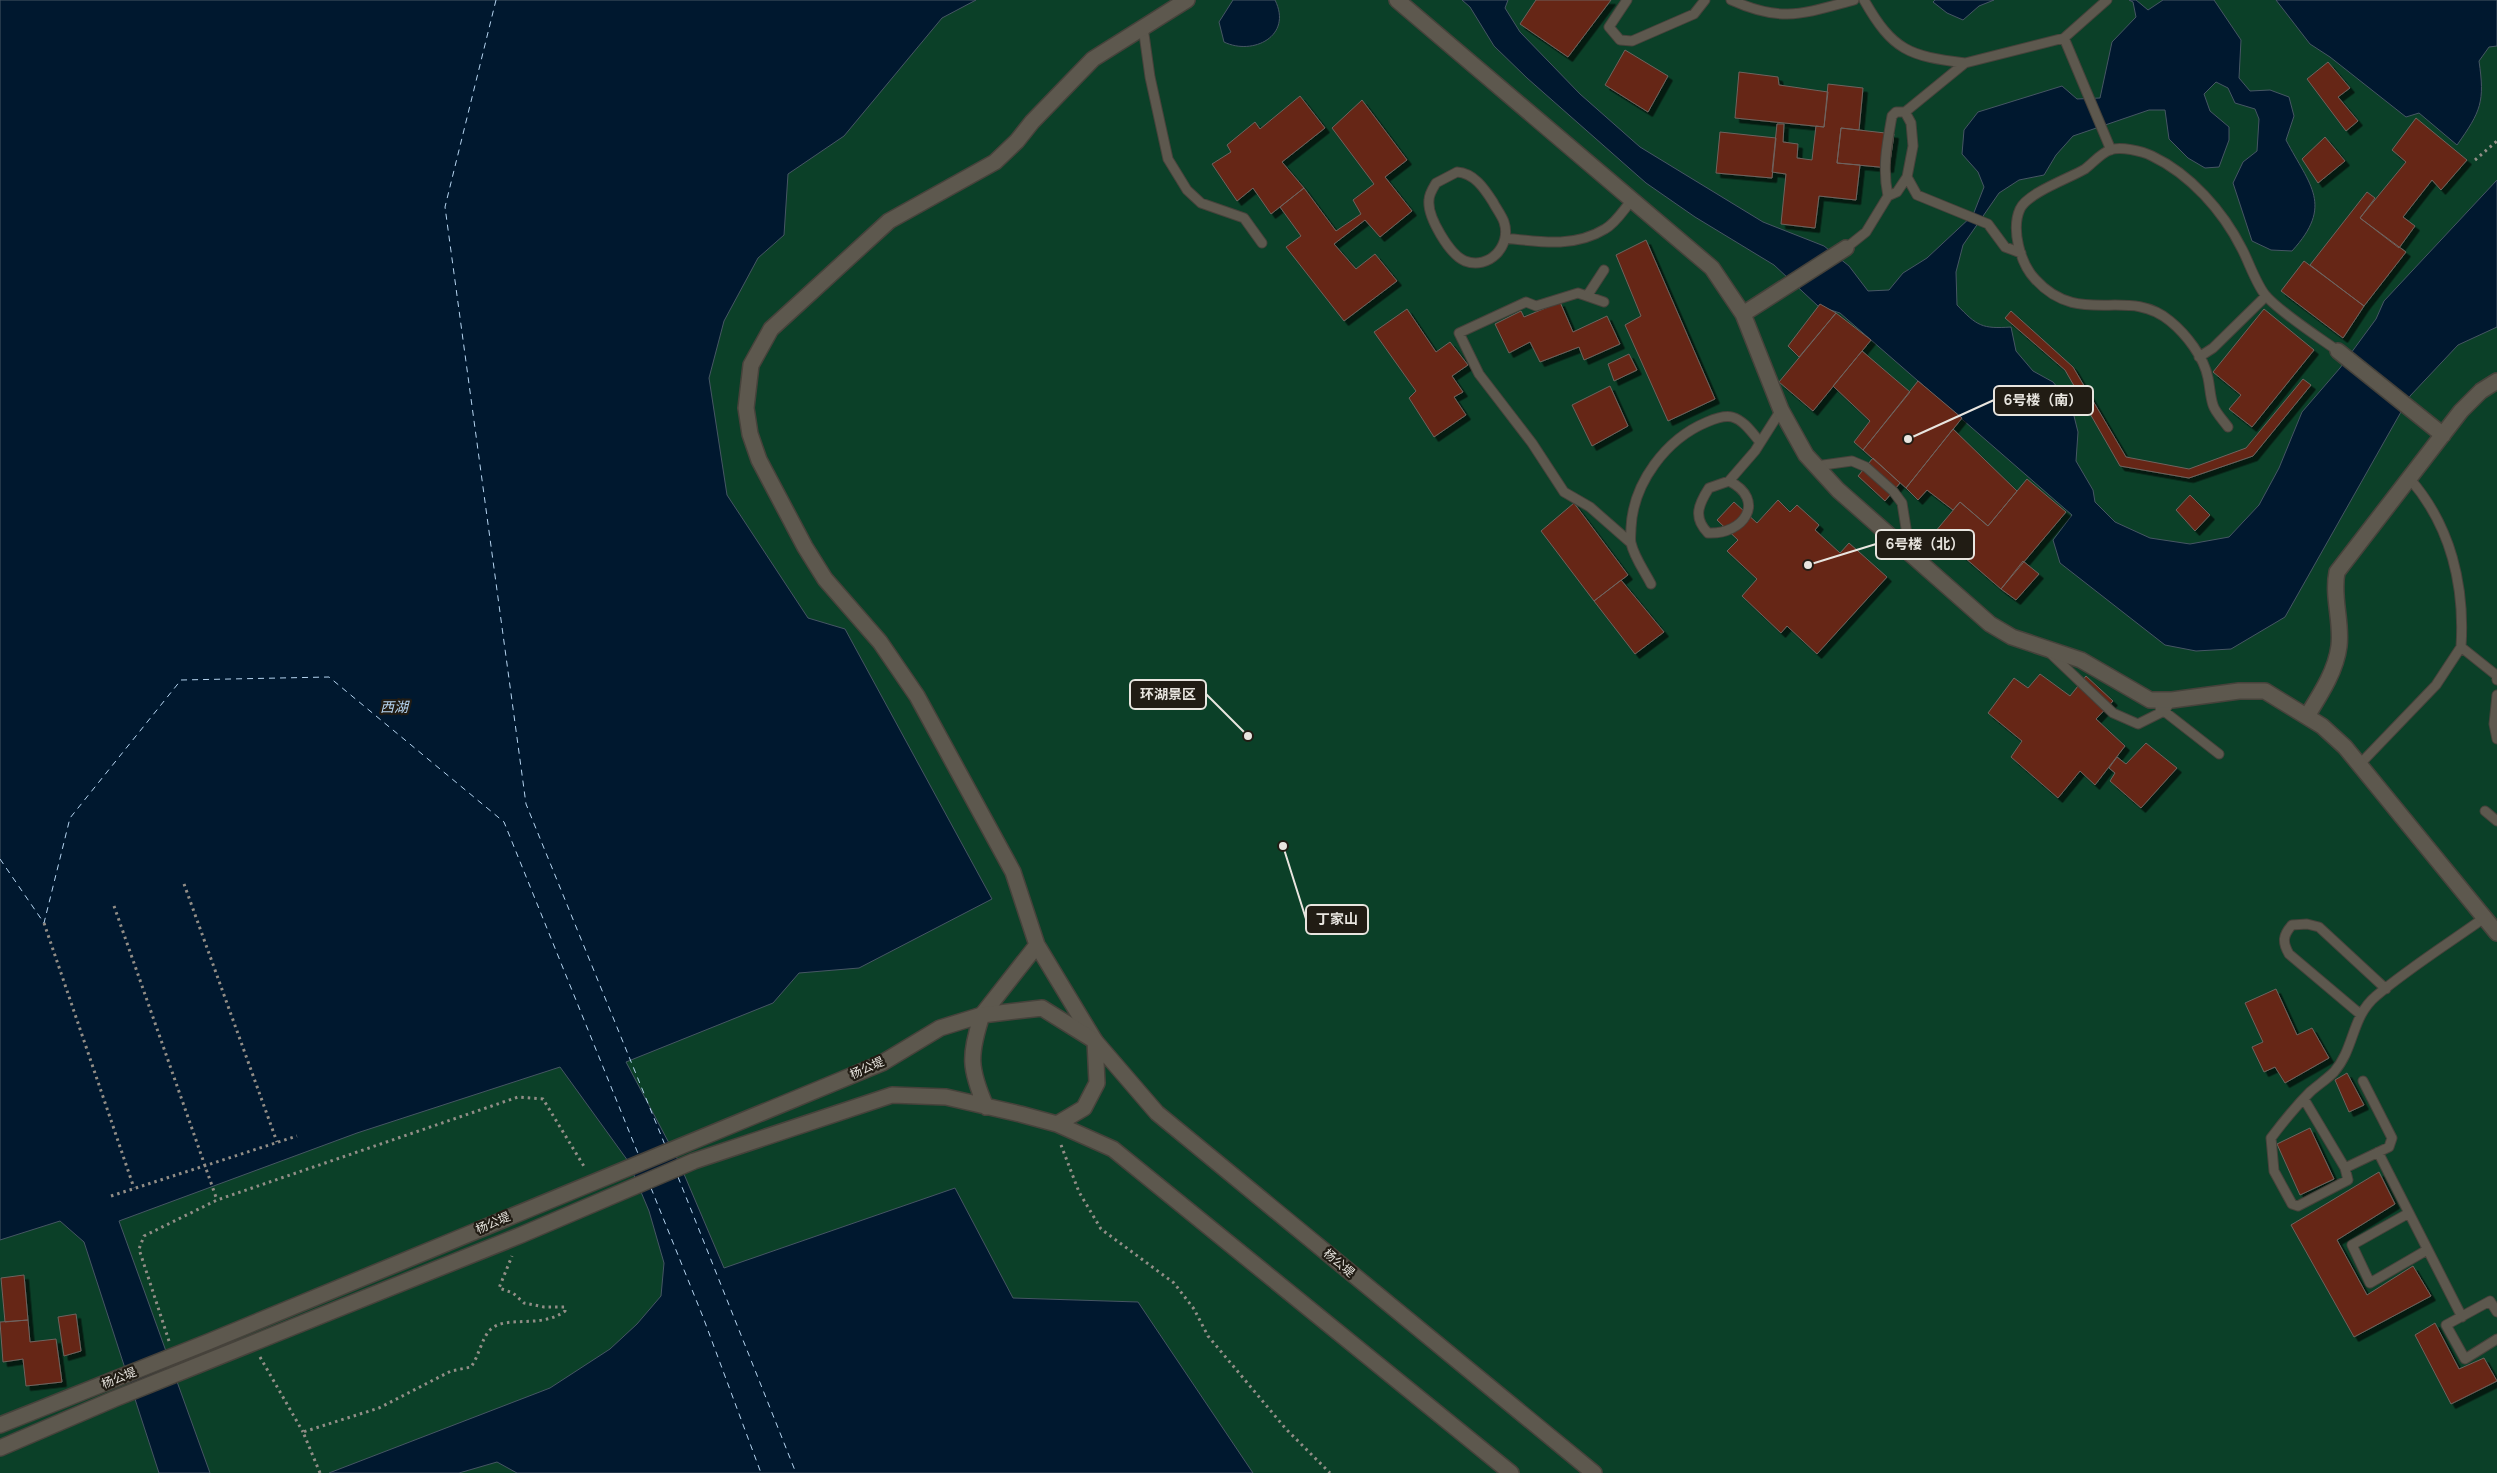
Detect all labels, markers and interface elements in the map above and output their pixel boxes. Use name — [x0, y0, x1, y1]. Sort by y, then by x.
callout: 6号楼（南） — [1994, 386, 2093, 415]
text: 6号楼（南） — [2004, 392, 2082, 408]
callout: 6号楼（北） — [1876, 530, 1974, 559]
text: 6号楼（北） — [1886, 536, 1964, 552]
callout: 环湖景区 — [1130, 680, 1206, 709]
text: 环湖景区 — [1140, 686, 1196, 702]
water label: 西湖 — [380, 699, 410, 715]
callout: 丁家山 — [1306, 905, 1368, 934]
text: 丁家山 — [1316, 911, 1358, 927]
street label: 杨公堤 — [848, 1054, 886, 1082]
street label: 杨公堤 — [474, 1210, 512, 1236]
street label: 杨公堤 — [1321, 1246, 1357, 1280]
street label: 杨公堤 — [100, 1365, 138, 1391]

